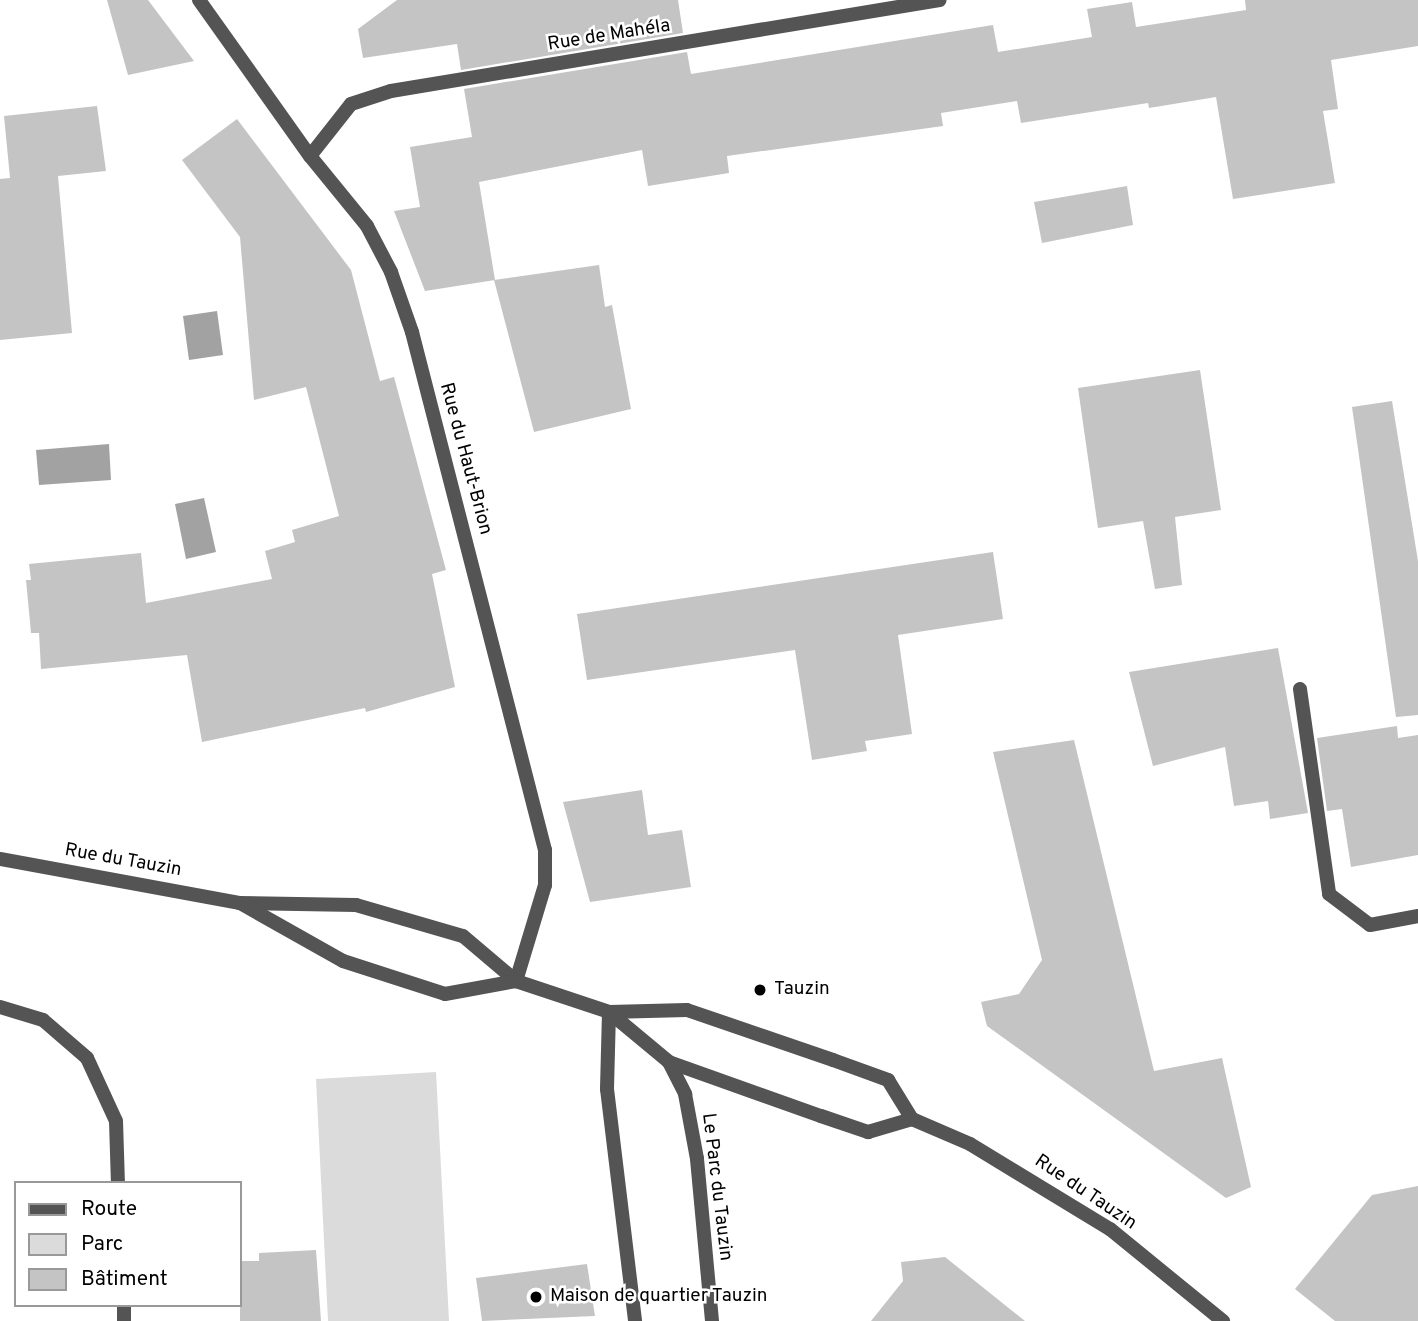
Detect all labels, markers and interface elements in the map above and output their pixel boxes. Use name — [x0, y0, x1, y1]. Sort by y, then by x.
street label: Rue de Mahéla — [546, 15, 672, 57]
street label: Rue du Haut-Brion — [434, 381, 496, 537]
street label: Rue du Tauzin — [62, 839, 184, 883]
place label: Tauzin — [774, 979, 830, 1001]
marker: Tauzin — [752, 982, 768, 998]
street label: Le Parc du Tauzin — [696, 1111, 736, 1263]
street label: Rue du Tauzin — [1029, 1150, 1141, 1236]
legend — [14, 1181, 242, 1307]
text: Route — [81, 1196, 137, 1223]
text: Parc — [81, 1231, 123, 1258]
text: Bâtiment — [81, 1266, 168, 1293]
place label: Maison de quartier Tauzin — [550, 1286, 768, 1308]
marker: Maison de quartier Tauzin — [528, 1289, 544, 1305]

